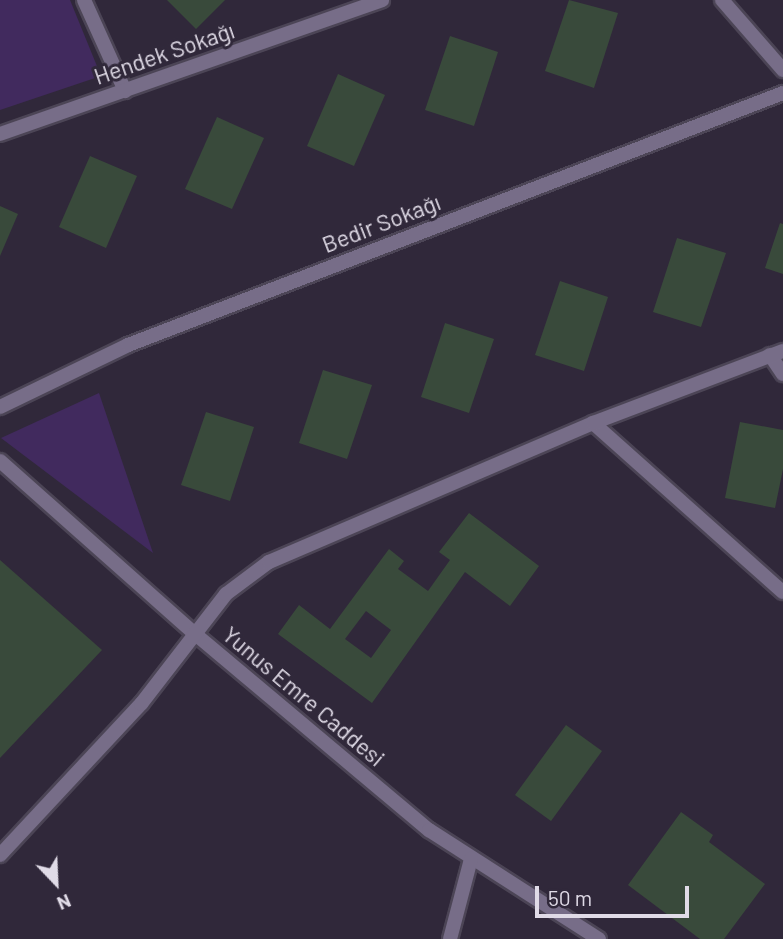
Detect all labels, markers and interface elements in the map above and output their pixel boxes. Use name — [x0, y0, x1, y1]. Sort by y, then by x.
street label: Hendek Sokağı — [90, 16, 238, 90]
street label: Bedir Sokağı — [318, 188, 444, 258]
street label: Yunus Emre Caddesi — [217, 620, 391, 772]
north arrow — [21, 848, 91, 918]
scale bar — [538, 872, 692, 916]
text: 50 m — [548, 885, 592, 910]
text: N — [54, 890, 75, 916]

